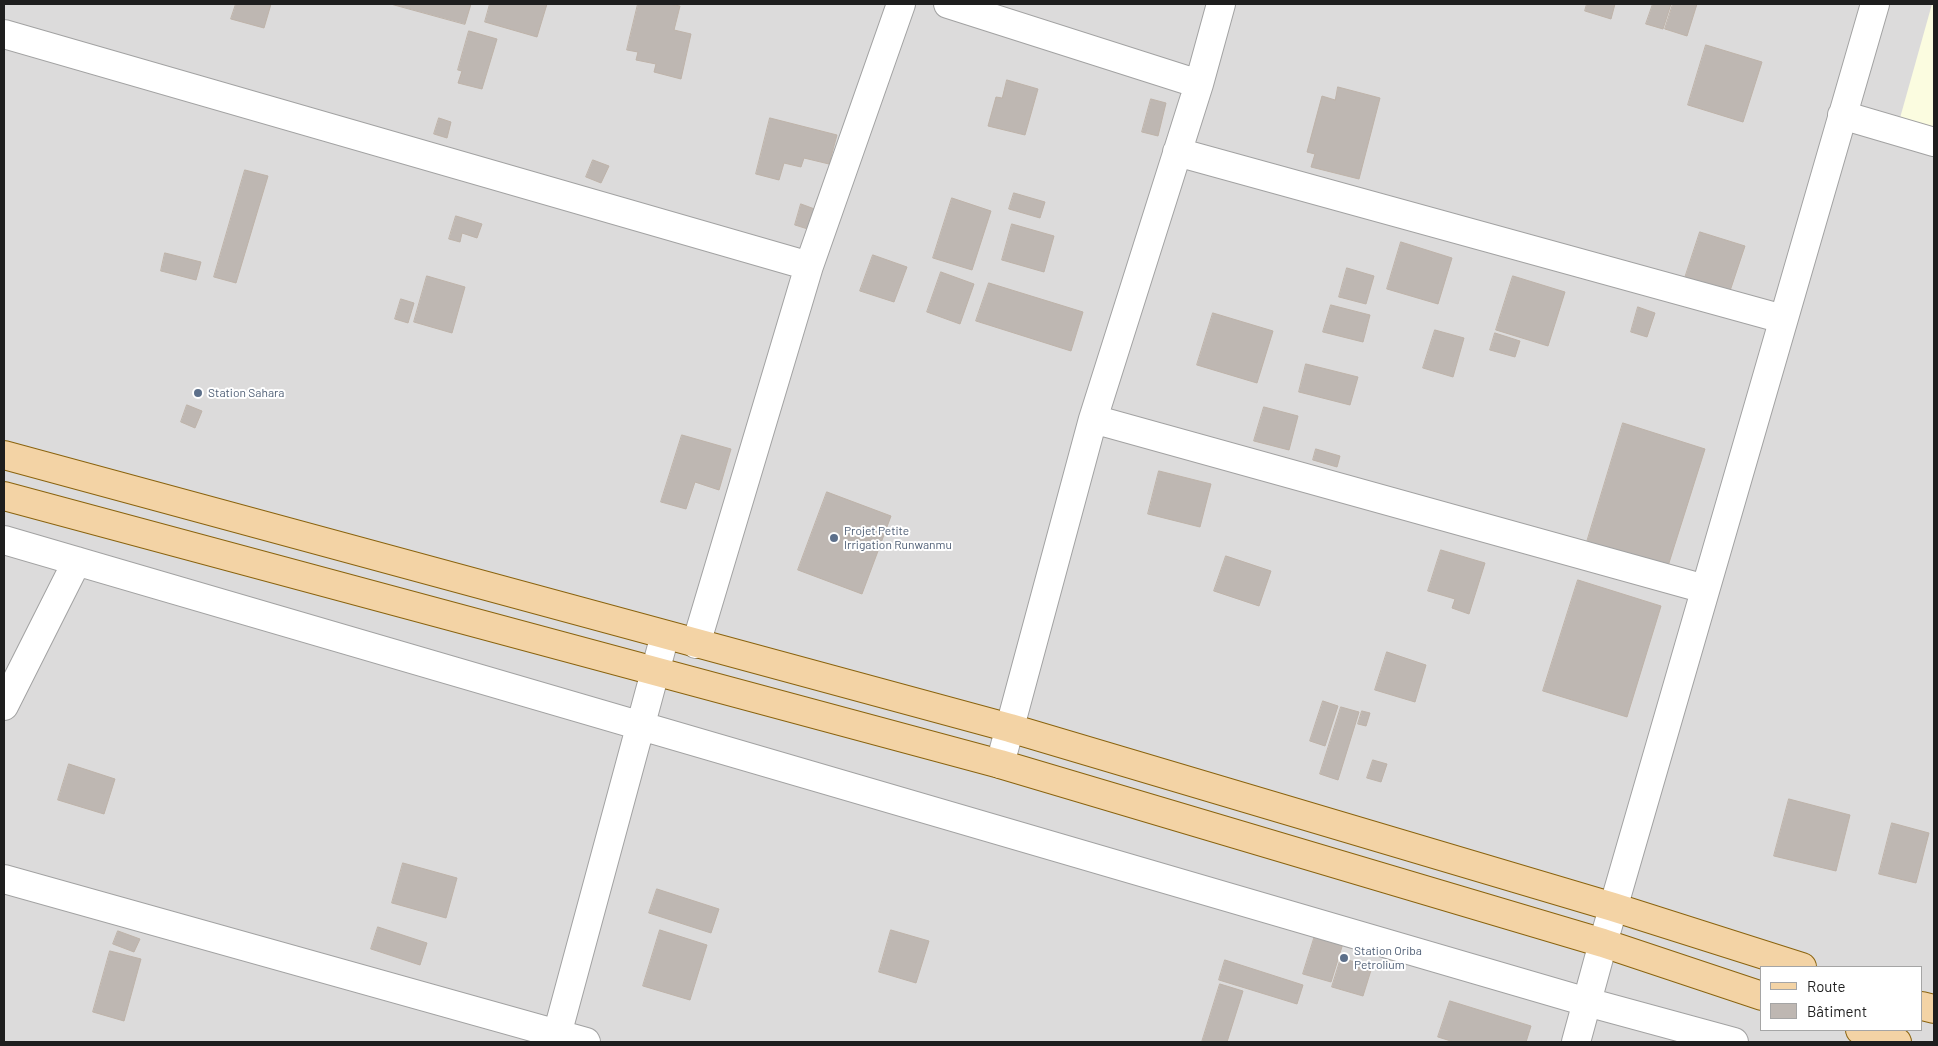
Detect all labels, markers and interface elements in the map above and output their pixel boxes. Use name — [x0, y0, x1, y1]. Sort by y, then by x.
place label: Station Sahara — [208, 386, 284, 400]
marker: Station Sahara — [192, 387, 204, 399]
place label: Projet Petite Irrigation Runwanmu — [844, 524, 952, 552]
marker: Projet Petite Irrigation Runwanmu — [828, 532, 840, 544]
place label: Station Oriba Petrolium — [1354, 944, 1422, 972]
marker: Station Oriba Petrolium — [1338, 952, 1350, 964]
legend — [1760, 966, 1923, 1031]
text: Route — [1807, 977, 1846, 995]
text: Bâtiment — [1807, 1002, 1867, 1020]

